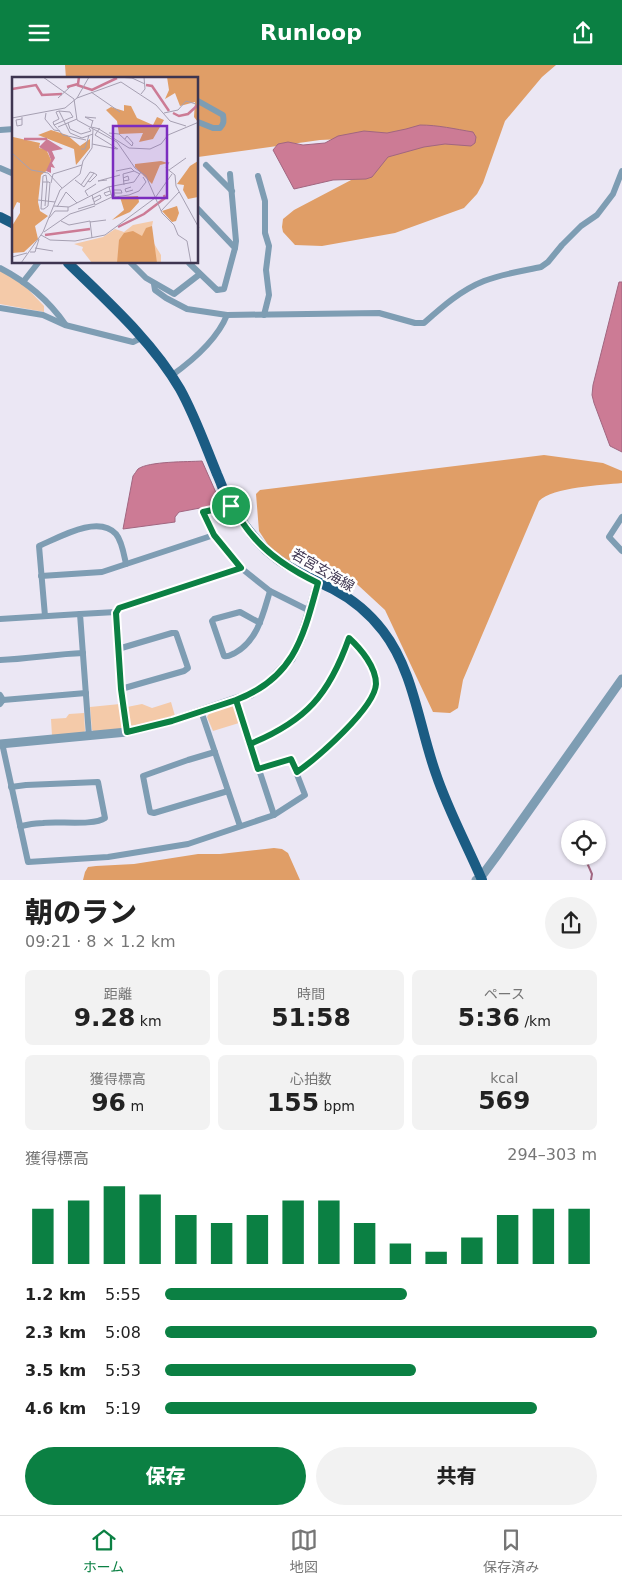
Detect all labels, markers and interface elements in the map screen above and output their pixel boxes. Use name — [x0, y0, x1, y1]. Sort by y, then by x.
icon: menu — [25, 19, 53, 47]
icon: share — [569, 19, 597, 47]
text: Runloop — [260, 20, 362, 45]
inset map — [12, 77, 199, 264]
pin — [210, 485, 252, 527]
icon: arrive — [217, 492, 245, 520]
street label: 若宮玄海線 — [289, 546, 357, 594]
map controls — [561, 820, 606, 865]
button: locate — [561, 820, 606, 865]
text: 朝のラン — [25, 896, 137, 929]
button: share — [545, 897, 597, 949]
text: 09:21 · 8 × 1.2 km — [25, 932, 176, 951]
text: 距離 — [104, 986, 132, 1002]
text: 時間 — [297, 986, 325, 1002]
text: ペース — [484, 986, 525, 1002]
text: 9.28 — [74, 1003, 135, 1032]
text: 51:58 — [271, 1003, 351, 1032]
text: 5:36 — [458, 1003, 520, 1032]
text: km — [135, 1013, 162, 1029]
text: /km — [520, 1013, 551, 1029]
text: kcal — [490, 1070, 518, 1086]
text: 獲得標高 — [90, 1071, 146, 1087]
text: 心拍数 — [290, 1071, 332, 1087]
text: 569 — [478, 1086, 530, 1115]
text: 96 — [91, 1088, 126, 1117]
text: 155 — [267, 1088, 319, 1117]
text: m — [126, 1098, 144, 1114]
text: bpm — [319, 1098, 355, 1114]
text: 294–303 m — [507, 1145, 597, 1164]
text: 獲得標高 — [25, 1149, 89, 1168]
text: 1.2 km — [25, 1285, 86, 1304]
text: 5:55 — [105, 1285, 141, 1304]
text: 2.3 km — [25, 1323, 86, 1342]
text: 5:08 — [105, 1323, 141, 1342]
text: 3.5 km — [25, 1361, 86, 1380]
text: 5:53 — [105, 1361, 141, 1380]
text: 4.6 km — [25, 1399, 86, 1418]
text: 5:19 — [105, 1399, 141, 1418]
button: 保存 — [25, 1447, 306, 1505]
button: 共有 — [316, 1447, 597, 1505]
tab: ホーム — [83, 1526, 124, 1576]
tab: 地図 — [290, 1526, 318, 1576]
tab: 保存済み — [483, 1526, 539, 1576]

